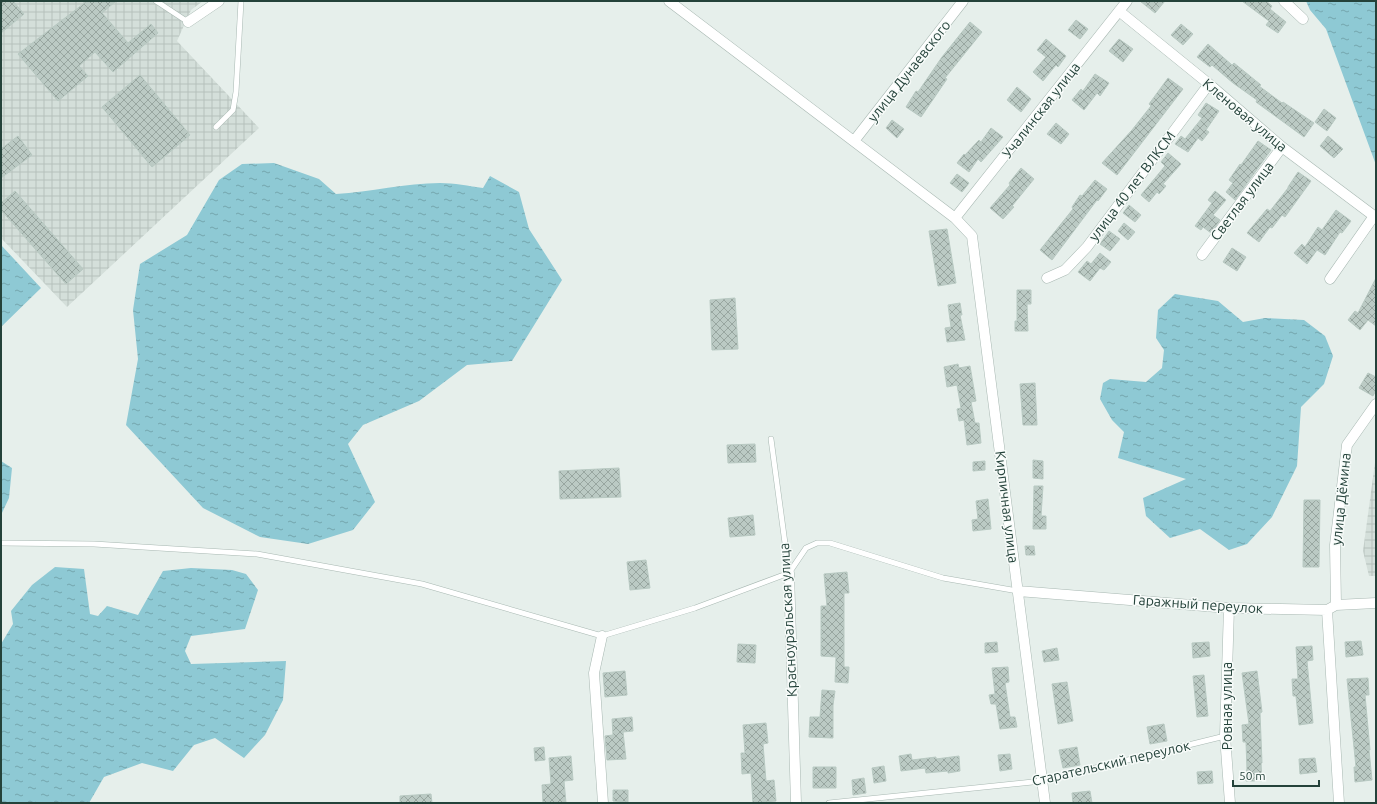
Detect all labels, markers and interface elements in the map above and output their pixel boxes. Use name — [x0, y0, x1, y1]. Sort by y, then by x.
street label: улица Дунаевского — [864, 17, 954, 125]
street label: Учалинская улица — [999, 59, 1083, 161]
street label: Кленовая улица — [1200, 75, 1290, 155]
street label: улица 40 лет ВЛКСМ — [1085, 128, 1179, 244]
street label: Светлая улица — [1207, 159, 1277, 243]
street label: Кирпичная улица — [992, 450, 1022, 564]
street label: улица Дёмина — [1328, 452, 1354, 546]
street label: Красноуральская улица — [776, 543, 800, 697]
street label: Гаражный переулок — [1132, 591, 1264, 617]
street label: Ровная улица — [1219, 662, 1235, 750]
street label: Старательский переулок — [1030, 737, 1192, 789]
scale bar — [1233, 762, 1319, 788]
text: 50 m — [1239, 769, 1266, 782]

